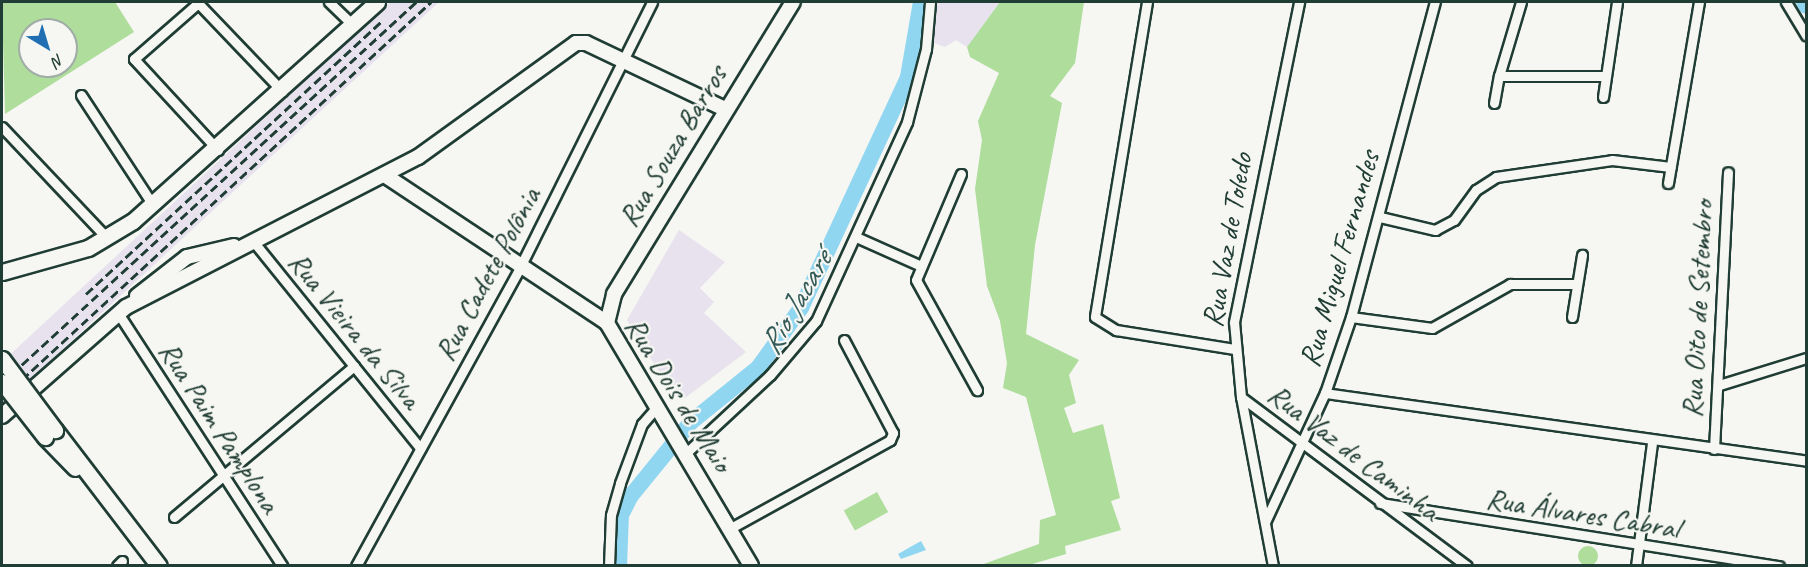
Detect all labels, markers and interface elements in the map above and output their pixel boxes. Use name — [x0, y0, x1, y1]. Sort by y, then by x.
north arrow — [18, 18, 78, 78]
text: N — [48, 50, 68, 72]
street label: Rua Souza Barros — [610, 59, 734, 233]
street label: Rua Miguel Fernandes — [1291, 148, 1387, 370]
street label: Rua Vaz de Toledo — [1194, 150, 1260, 330]
street label: Rua Cadete Polônia — [426, 181, 548, 367]
street label: Rua Oito de Setembro — [1673, 198, 1721, 420]
street label: Rua Vieira da Silva — [281, 244, 429, 416]
water label: Rio Jacaré — [751, 245, 841, 361]
street label: Rua Dois de Maio — [617, 310, 741, 478]
street label: Rua Paim Pamplona — [151, 335, 289, 519]
street label: Rua Vaz de Caminha — [1261, 375, 1447, 529]
street label: Rua Álvares Cabral — [1484, 480, 1682, 546]

